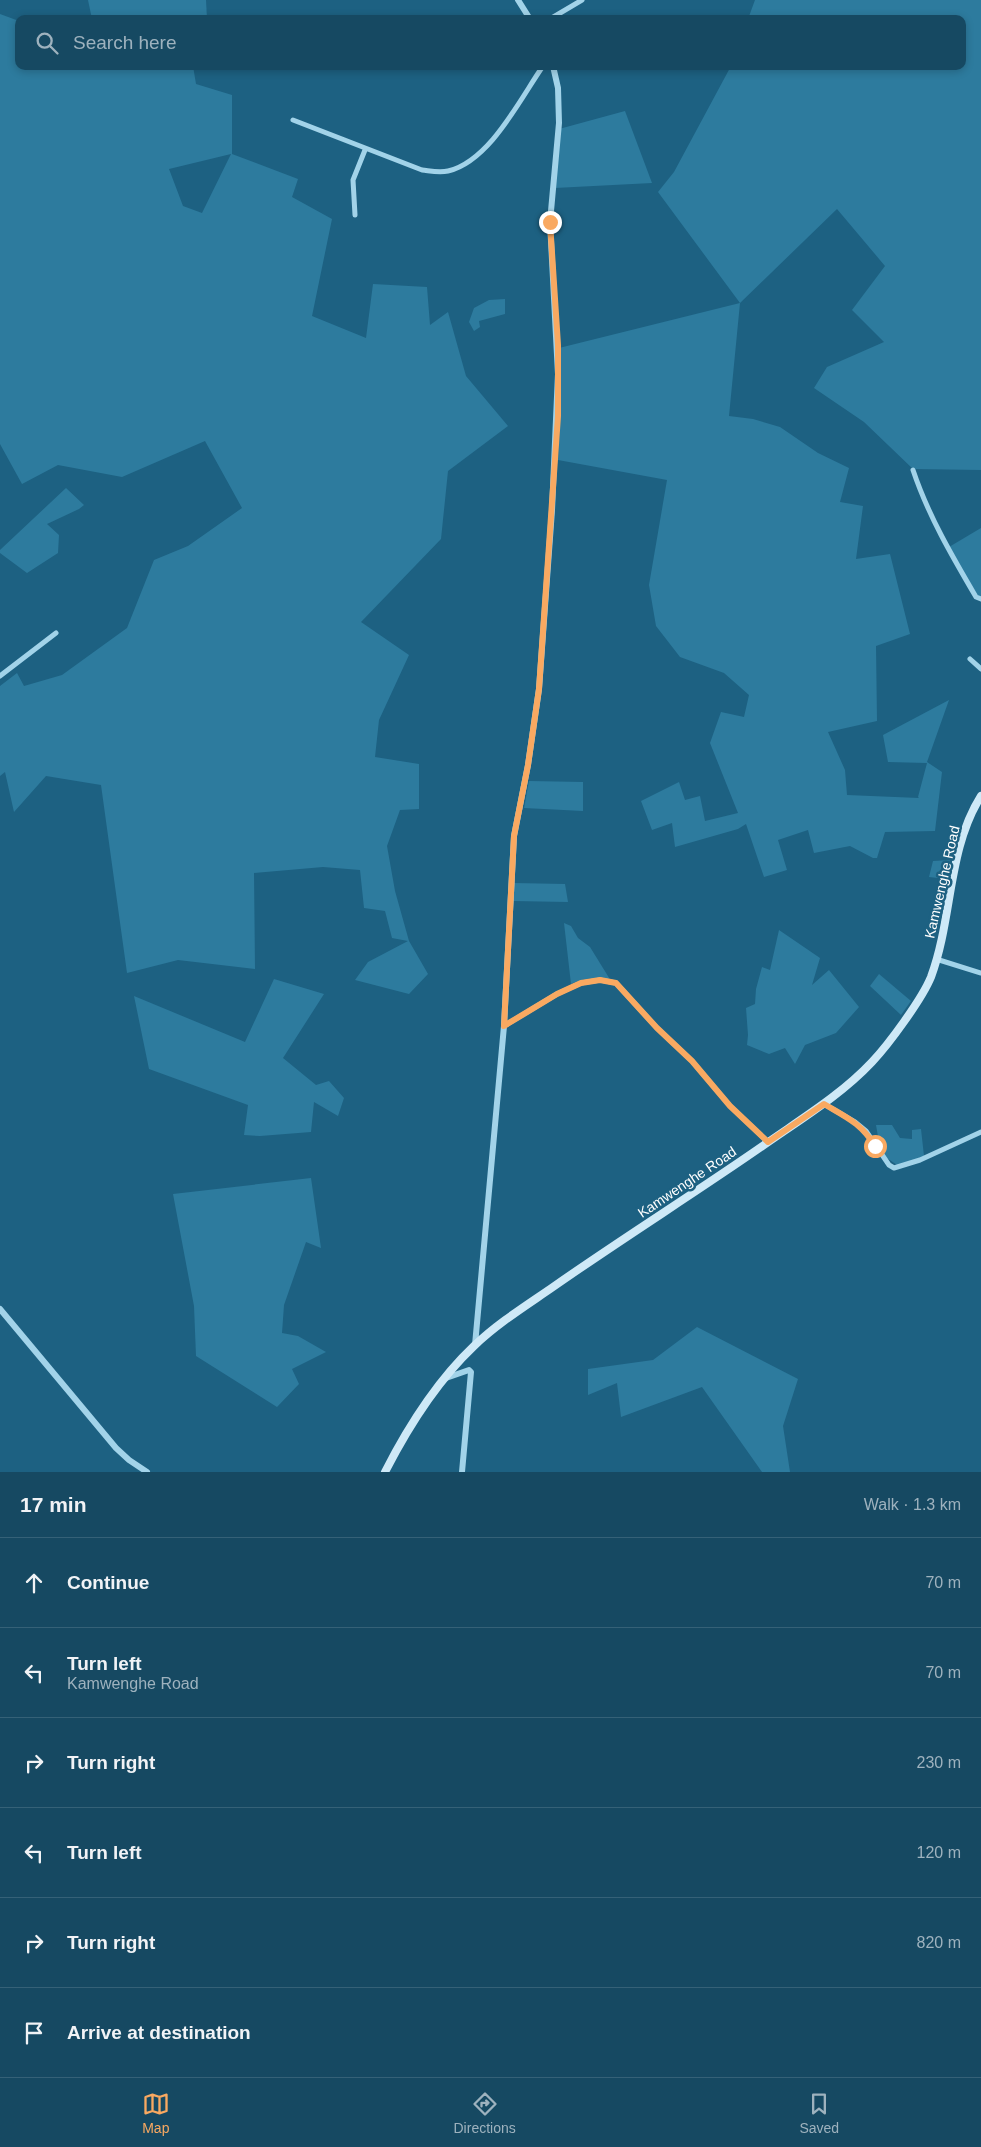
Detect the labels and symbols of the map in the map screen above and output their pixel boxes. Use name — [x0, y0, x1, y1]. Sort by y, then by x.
route end — [539, 211, 562, 234]
street label: Kamwenghe Road — [921, 824, 963, 940]
route start — [864, 1135, 887, 1158]
street label: Kamwenghe Road — [635, 1143, 739, 1221]

